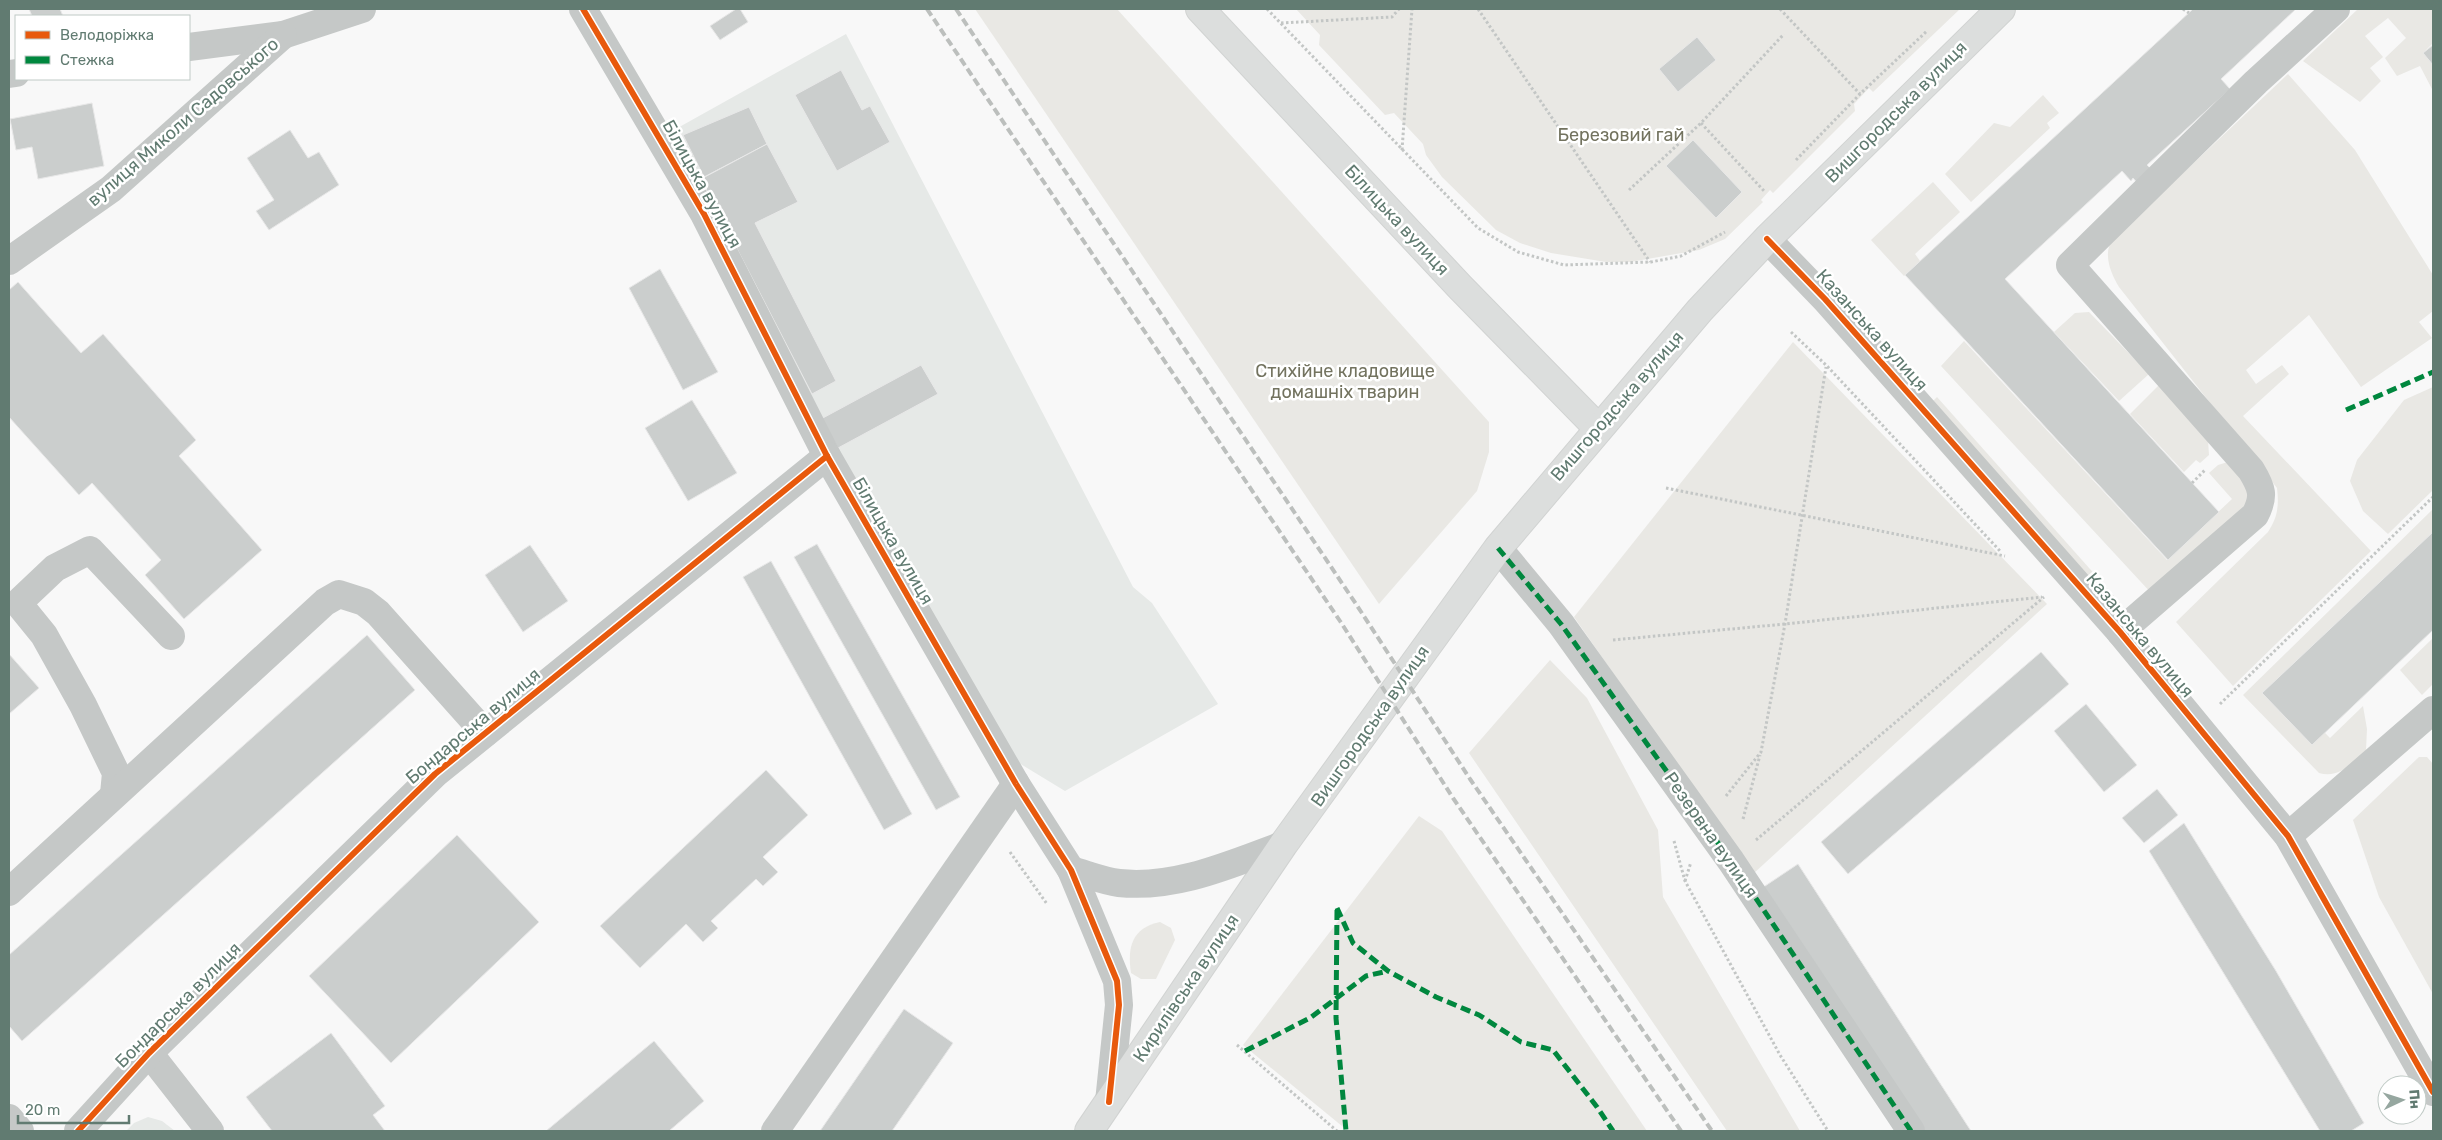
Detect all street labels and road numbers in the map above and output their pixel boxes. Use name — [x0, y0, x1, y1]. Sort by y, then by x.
street label: вулиця Миколи Садовського — [83, 33, 283, 211]
street label: Вишгородська вулиця — [1820, 36, 1972, 188]
street label: Білицька вулиця — [658, 116, 746, 252]
street label: Білицька вулиця — [1340, 160, 1454, 280]
street label: Казанська вулиця — [1812, 265, 1932, 395]
street label: Вишгородська вулиця — [1546, 326, 1688, 486]
street label: Білицька вулиця — [848, 474, 938, 608]
street label: Казанська вулиця — [2081, 568, 2199, 702]
street label: Вишгородська вулиця — [1306, 641, 1434, 811]
street label: Бондарська вулиця — [401, 663, 545, 789]
street label: Резервна вулиця — [1659, 768, 1763, 902]
street label: Кирилівська вулиця — [1128, 910, 1244, 1066]
street label: Бондарська вулиця — [110, 937, 246, 1073]

